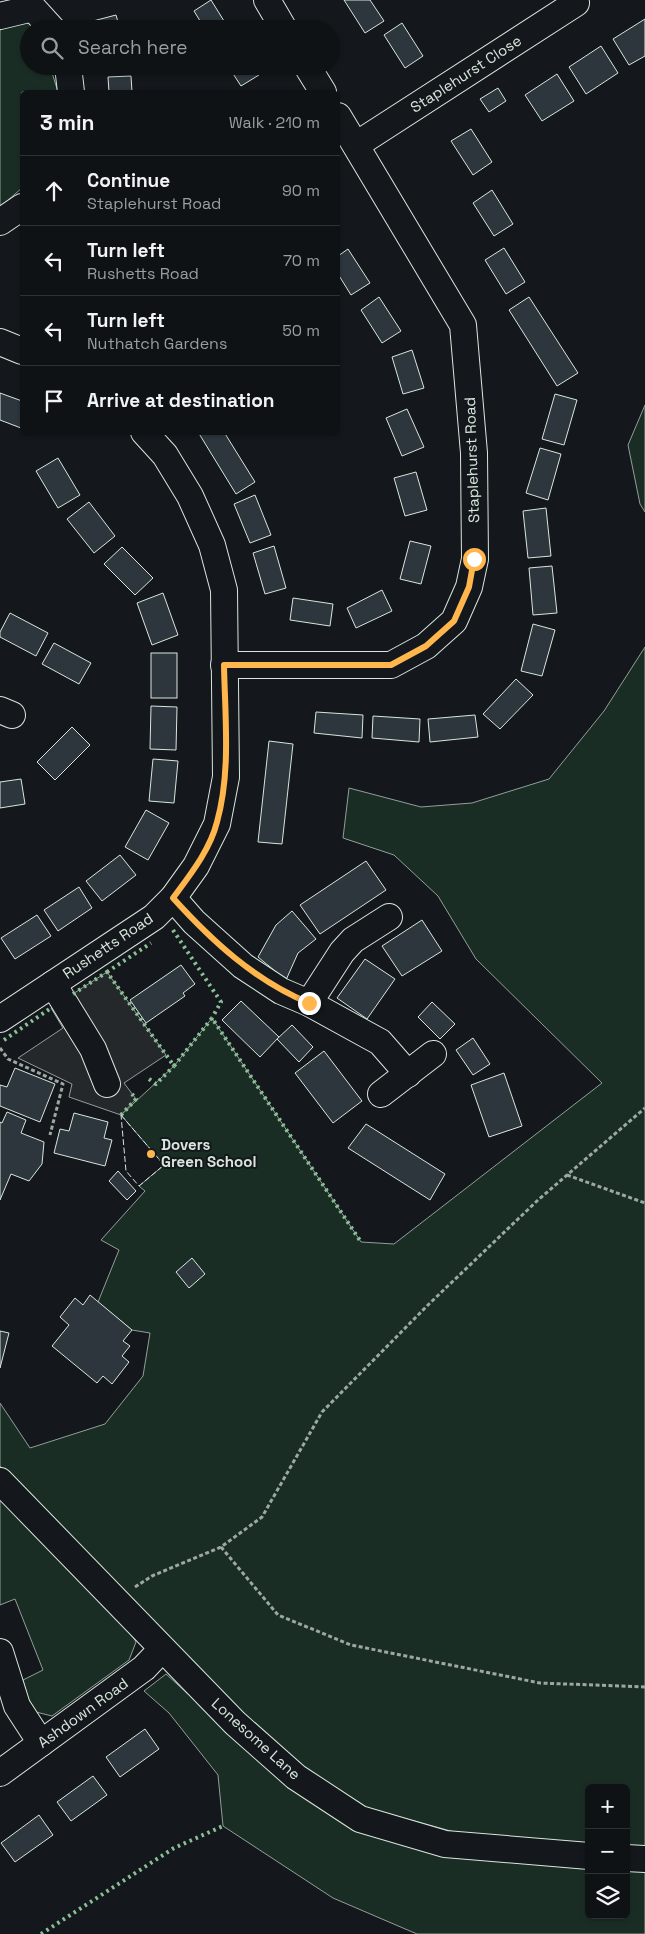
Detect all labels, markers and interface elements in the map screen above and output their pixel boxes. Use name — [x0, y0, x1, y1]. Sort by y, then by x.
search box — [20, 20, 340, 75]
street label: Staplehurst Close — [407, 31, 525, 117]
icon: search — [38, 34, 66, 62]
text: Search here — [78, 35, 188, 60]
text: 3 min — [40, 109, 95, 136]
text: Walk · 210 m — [229, 112, 320, 133]
text: Continue — [87, 168, 170, 193]
icon: ahead — [40, 177, 68, 205]
text: 90 m — [282, 180, 320, 201]
text: Staplehurst Road — [87, 193, 221, 214]
text: Turn left — [87, 238, 165, 263]
icon: left — [40, 247, 68, 275]
text: 70 m — [283, 250, 320, 271]
text: Rushetts Road — [87, 263, 199, 284]
text: Turn left — [87, 308, 165, 333]
icon: left — [40, 317, 68, 345]
text: 50 m — [282, 320, 320, 341]
text: Nuthatch Gardens — [87, 333, 227, 354]
icon: arrive — [40, 387, 68, 415]
text: Arrive at destination — [87, 388, 275, 413]
street label: Staplehurst Road — [460, 397, 483, 523]
route start — [463, 548, 486, 571]
street label: Rushetts Road — [59, 908, 157, 983]
route end — [298, 992, 321, 1015]
place label: Dovers Green School — [161, 1135, 256, 1171]
marker: Dovers Green School — [145, 1148, 157, 1160]
street label: Ashdown Road — [34, 1673, 132, 1752]
street label: Lonesome Lane — [208, 1694, 305, 1784]
map controls — [585, 1784, 630, 1919]
button: + — [585, 1784, 630, 1829]
button: − — [585, 1829, 630, 1874]
button: layers — [585, 1874, 630, 1919]

